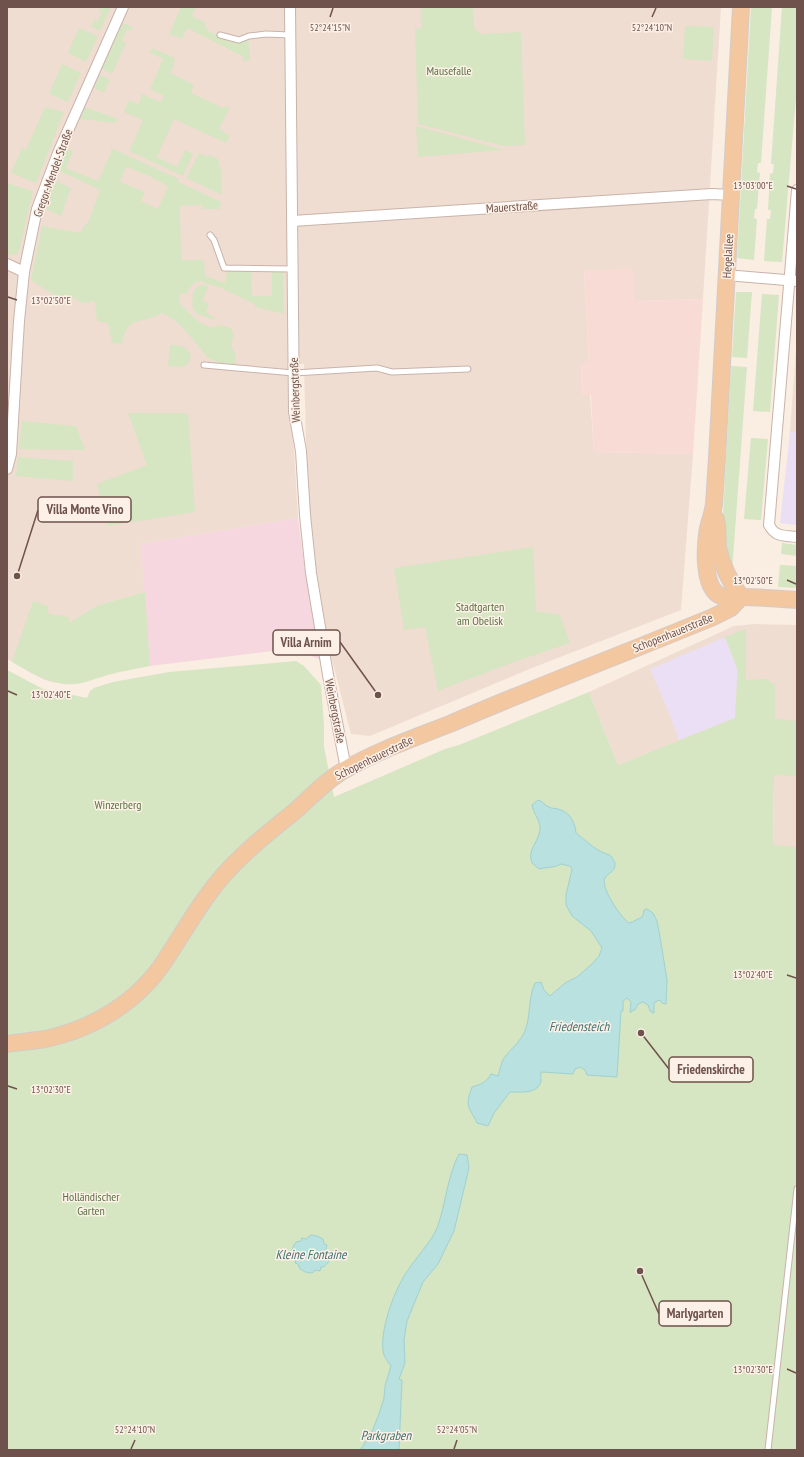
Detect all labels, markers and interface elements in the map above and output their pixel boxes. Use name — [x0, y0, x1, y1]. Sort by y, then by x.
text: 52°24'15"N — [310, 21, 350, 34]
text: 52°24'10"N — [632, 21, 672, 34]
park label: Mausefalle — [426, 63, 472, 78]
street label: Gregor-Mendel-Straße — [30, 127, 75, 219]
text: 13°03'00"E — [733, 179, 773, 192]
street label: Mauerstraße — [485, 197, 539, 216]
street label: Hegelallee — [719, 233, 736, 279]
text: 13°02'50"E — [31, 294, 71, 307]
street label: Weinbergstraße — [286, 357, 303, 423]
callout: Villa Monte Vino — [38, 497, 131, 522]
text: Villa Monte Vino — [46, 501, 124, 518]
text: 13°02'50"E — [733, 574, 773, 587]
park label: Stadtgarten am Obelisk — [456, 599, 504, 628]
street label: Schopenhauerstraße — [631, 610, 715, 655]
callout: Villa Arnim — [273, 630, 340, 655]
text: Villa Arnim — [279, 634, 332, 651]
street label: Weinbergstraße — [322, 677, 349, 744]
text: 13°02'40"E — [31, 688, 71, 701]
street label: Schopenhauerstraße — [332, 732, 415, 783]
park label: Winzerberg — [95, 797, 142, 812]
text: 13°02'40"E — [733, 968, 773, 981]
water label: Friedensteich — [549, 1018, 610, 1035]
callout: Friedenskirche — [669, 1057, 753, 1082]
text: Friedenskirche — [677, 1061, 745, 1078]
text: 13°02'30"E — [31, 1083, 71, 1096]
park label: Holländischer Garten — [63, 1189, 120, 1218]
water label: Kleine Fontaine — [276, 1246, 348, 1263]
callout: Marlygarten — [659, 1301, 731, 1326]
text: Marlygarten — [667, 1305, 723, 1322]
text: 13°02'30"E — [733, 1363, 773, 1376]
text: 52°24'10"N — [115, 1423, 155, 1436]
text: 52°24'05"N — [437, 1423, 477, 1436]
water label: Parkgraben — [361, 1427, 412, 1444]

